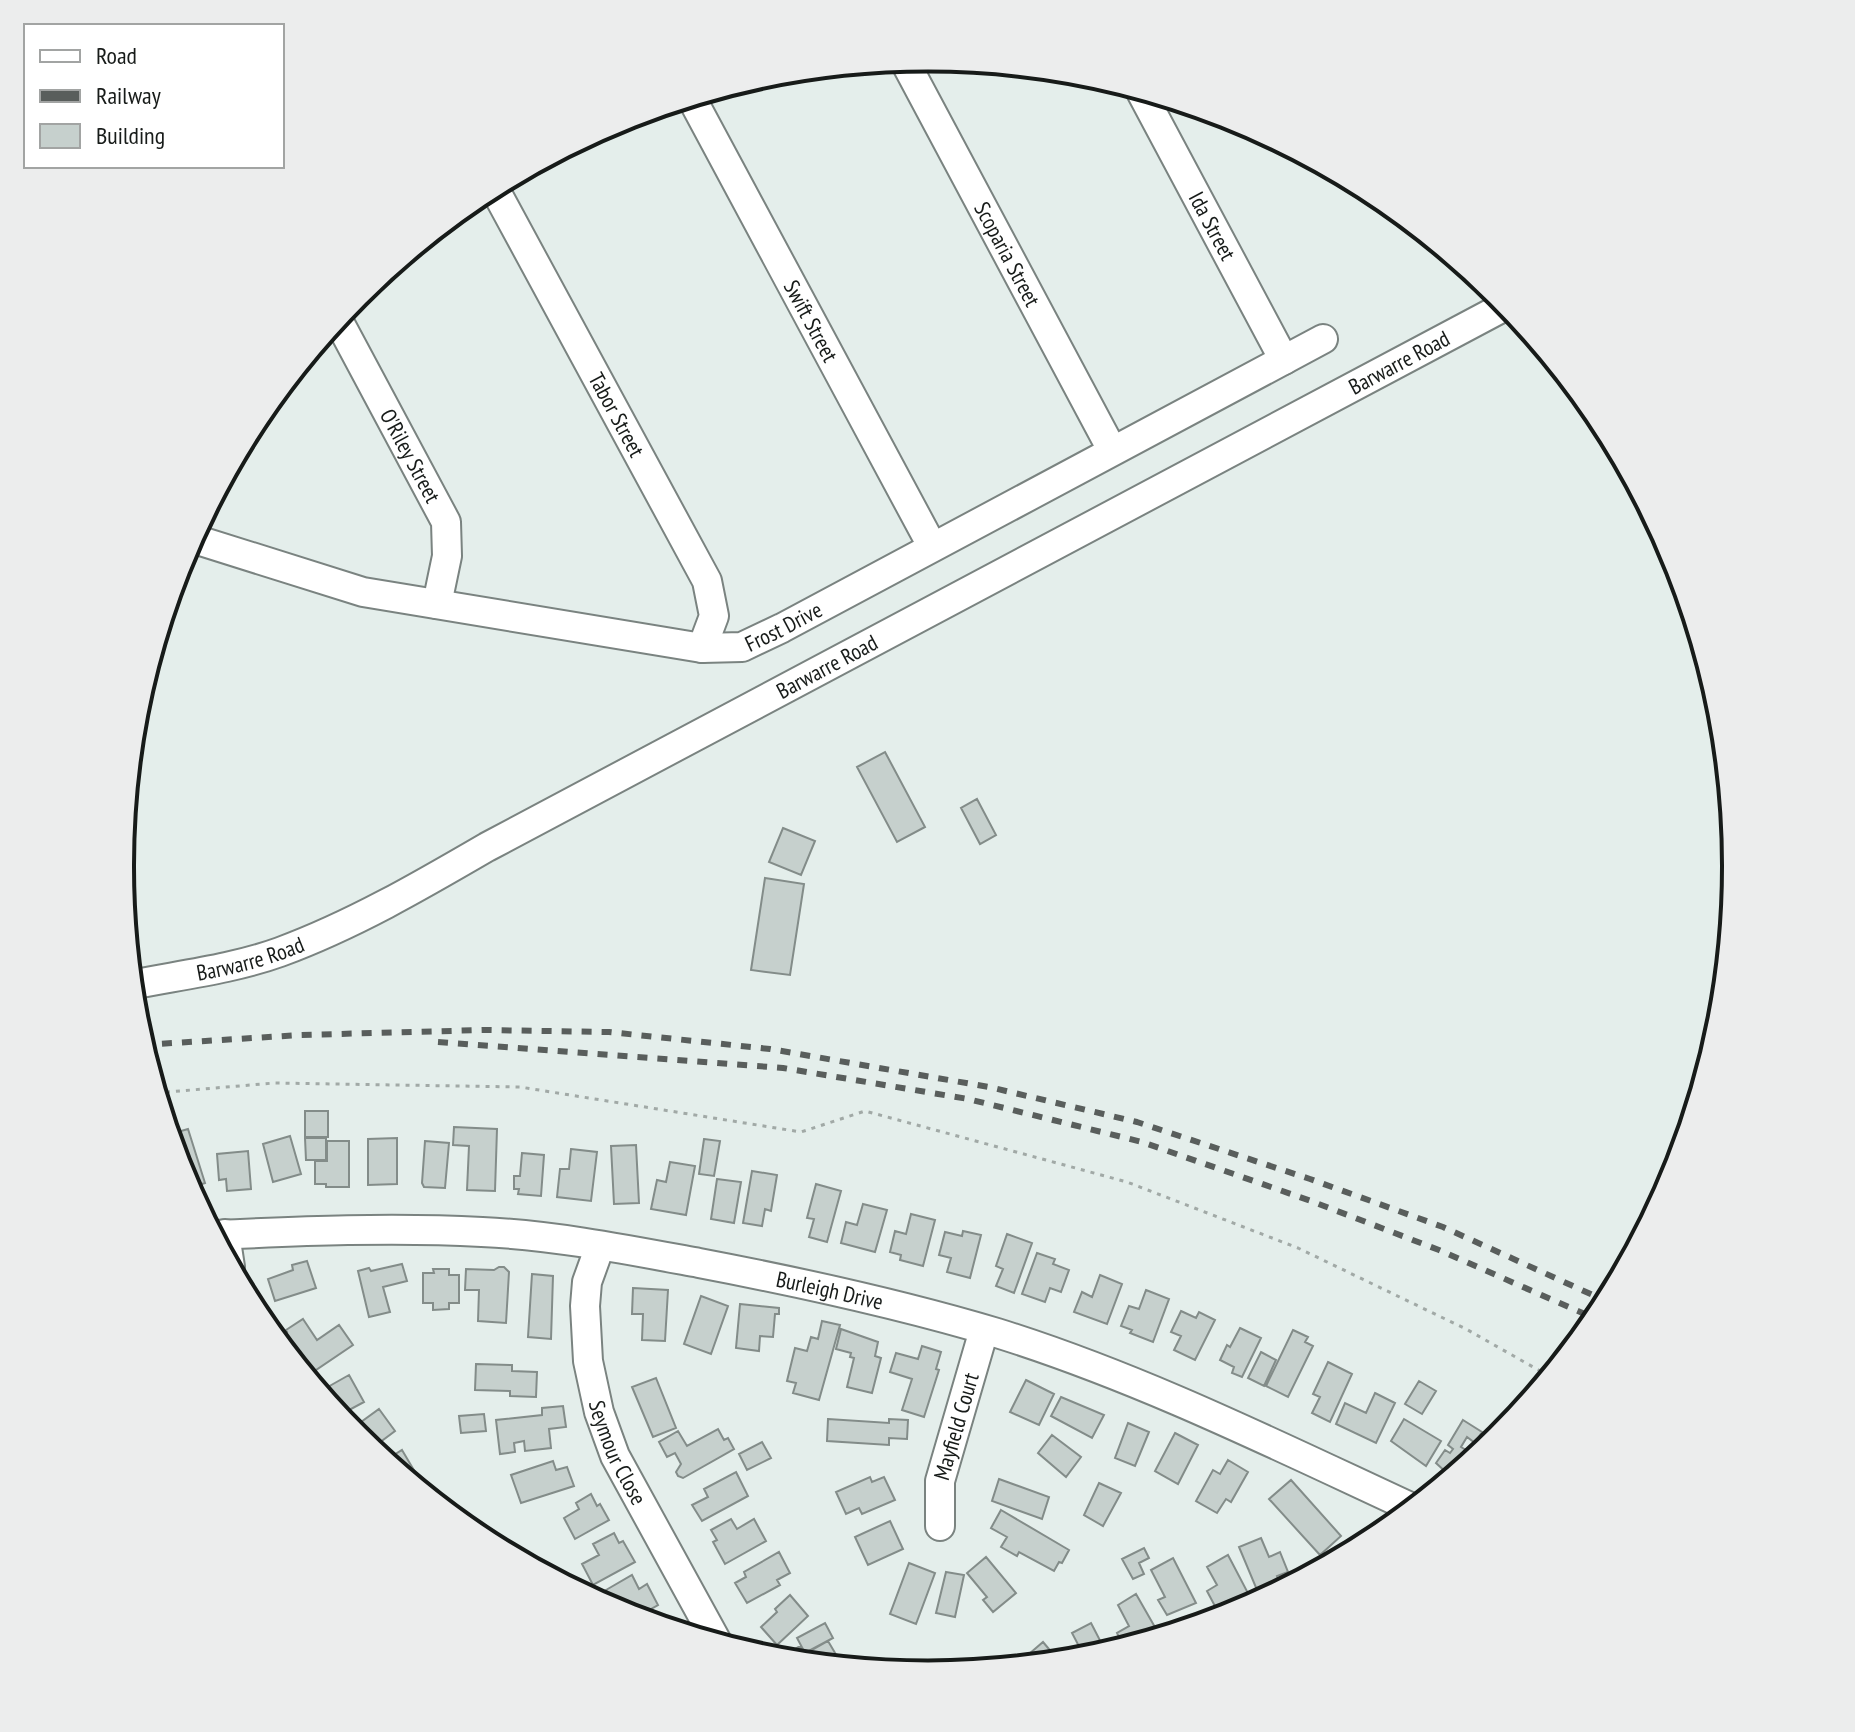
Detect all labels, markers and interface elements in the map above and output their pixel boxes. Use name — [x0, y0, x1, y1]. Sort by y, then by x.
legend — [24, 24, 284, 168]
text: Road — [96, 40, 137, 71]
text: Railway — [96, 80, 161, 111]
text: Building — [96, 120, 165, 151]
street label: Ida Street — [1183, 187, 1242, 265]
street label: Scoparia Street — [968, 197, 1047, 311]
street label: Swift Street — [778, 275, 844, 367]
street label: Barwarre Road — [1344, 324, 1454, 401]
street label: Tabor Street — [583, 367, 651, 462]
street label: O'Riley Street — [374, 404, 447, 507]
street label: Frost Drive — [740, 595, 827, 658]
street label: Barwarre Road — [772, 628, 882, 705]
street label: Barwarre Road — [194, 930, 308, 987]
street label: Burleigh Drive — [774, 1265, 886, 1316]
street label: Mayfield Court — [927, 1369, 985, 1483]
street label: Seymour Close — [583, 1398, 653, 1510]

